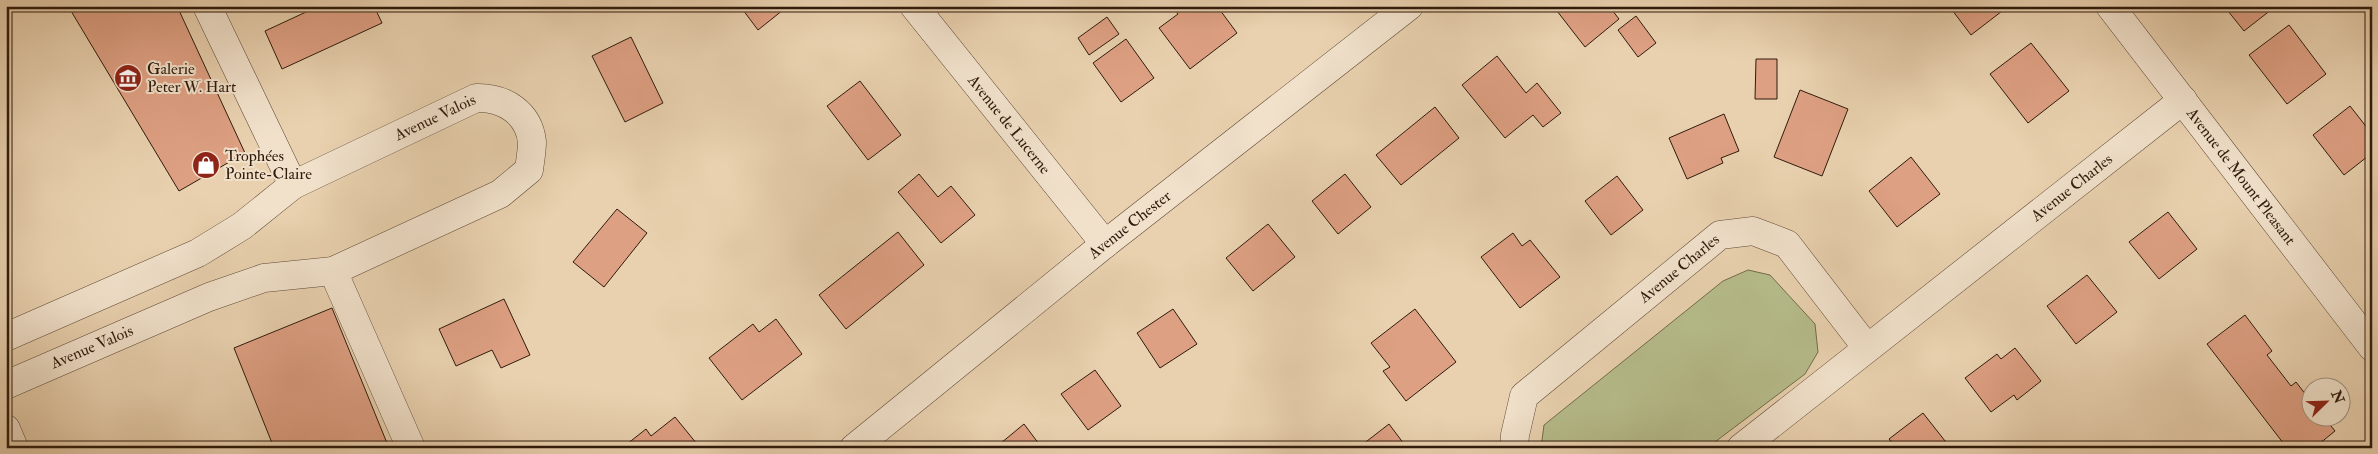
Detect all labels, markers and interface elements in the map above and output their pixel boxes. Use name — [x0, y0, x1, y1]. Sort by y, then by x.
place label: Galerie Peter W. Hart — [147, 59, 236, 97]
museum icon: Galerie Peter W. Hart — [113, 63, 143, 93]
street label: Avenue de Lucerne — [963, 70, 1055, 178]
street label: Avenue Valois — [390, 90, 479, 146]
street label: Avenue de Mount Pleasant — [2181, 103, 2300, 249]
place label: Trophées Pointe-Claire — [225, 146, 312, 184]
street label: Avenue Charles — [2026, 149, 2117, 227]
shop icon: Trophées Pointe-Claire — [191, 150, 221, 180]
street label: Avenue Chester — [1084, 186, 1175, 264]
street label: Avenue Charles — [1634, 229, 1724, 308]
street label: Avenue Valois — [47, 321, 136, 374]
north arrow — [2300, 376, 2350, 426]
text: N — [2327, 387, 2348, 407]

